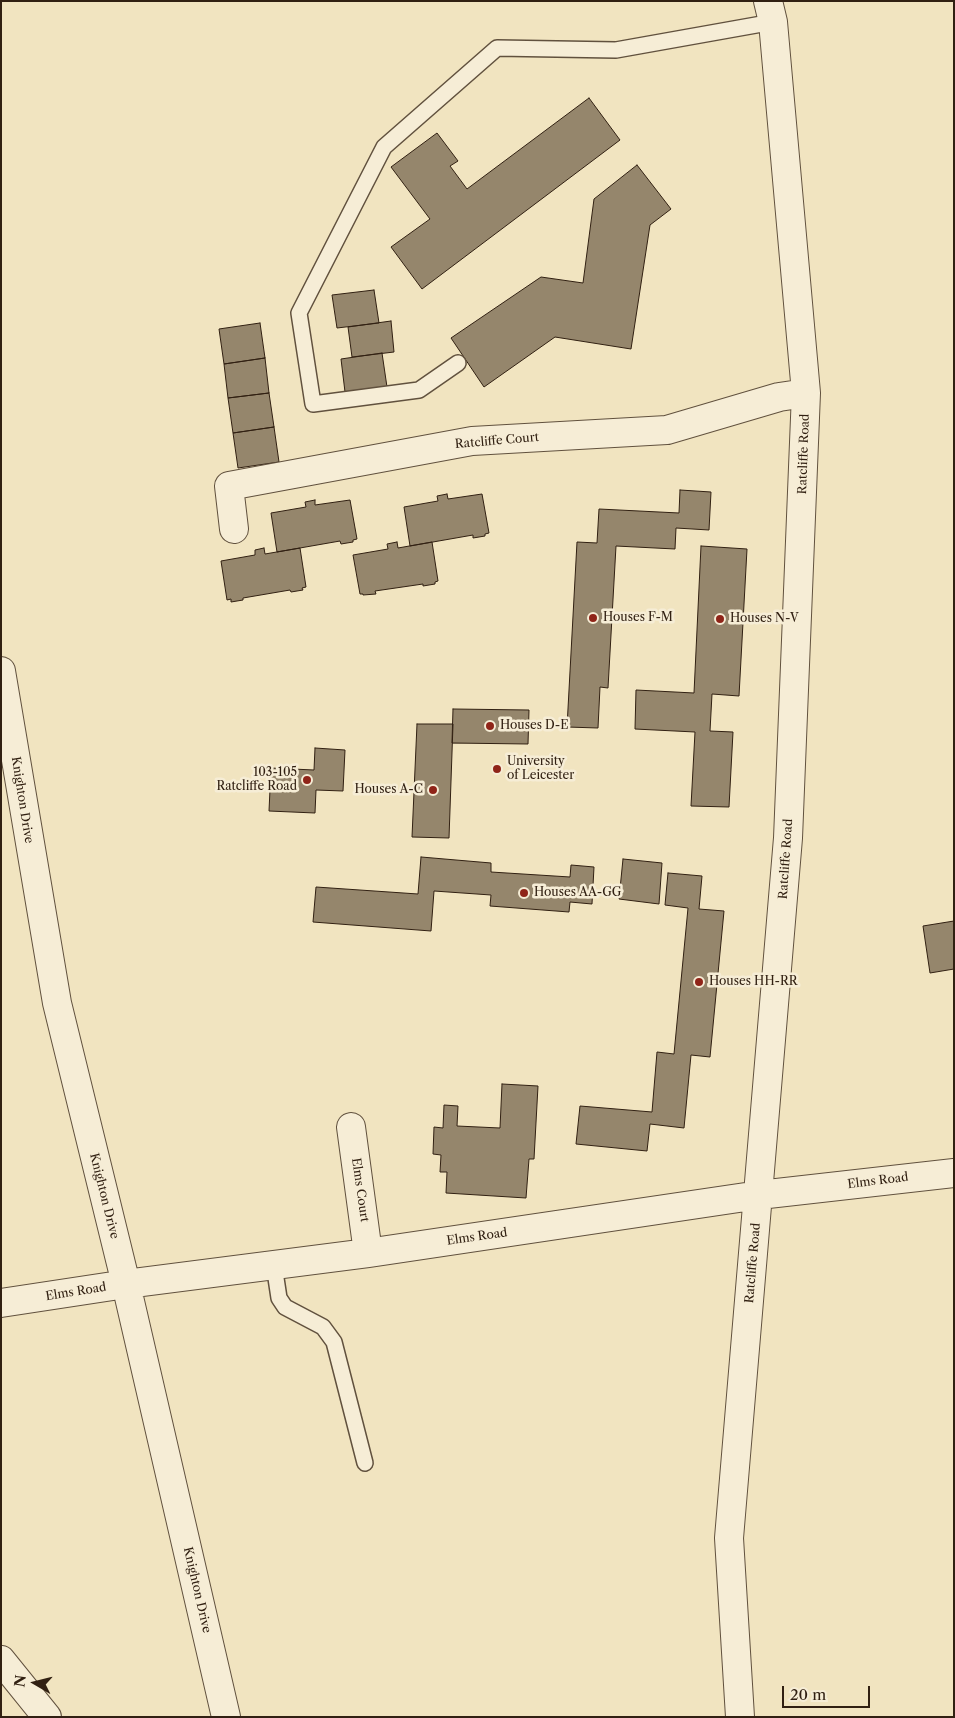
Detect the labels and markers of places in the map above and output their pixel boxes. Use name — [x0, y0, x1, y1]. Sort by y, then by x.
place label: Houses F-M — [603, 611, 673, 625]
marker: Houses F-M — [587, 612, 599, 624]
place label: Houses N-V — [730, 612, 799, 626]
marker: Houses N-V — [714, 613, 726, 625]
place label: Houses D-E — [500, 719, 569, 733]
marker: Houses D-E — [484, 720, 496, 732]
place label: University of Leicester — [507, 755, 574, 783]
marker: University of Leicester — [491, 763, 503, 775]
place label: 103-105 Ratcliffe Road — [216, 766, 297, 794]
marker: 103-105 Ratcliffe Road — [301, 774, 313, 786]
place label: Houses A-C — [354, 783, 423, 797]
marker: Houses A-C — [427, 784, 439, 796]
place label: Houses AA-GG — [534, 886, 622, 900]
marker: Houses AA-GG — [518, 887, 530, 899]
place label: Houses HH-RR — [709, 975, 798, 989]
marker: Houses HH-RR — [693, 976, 705, 988]

